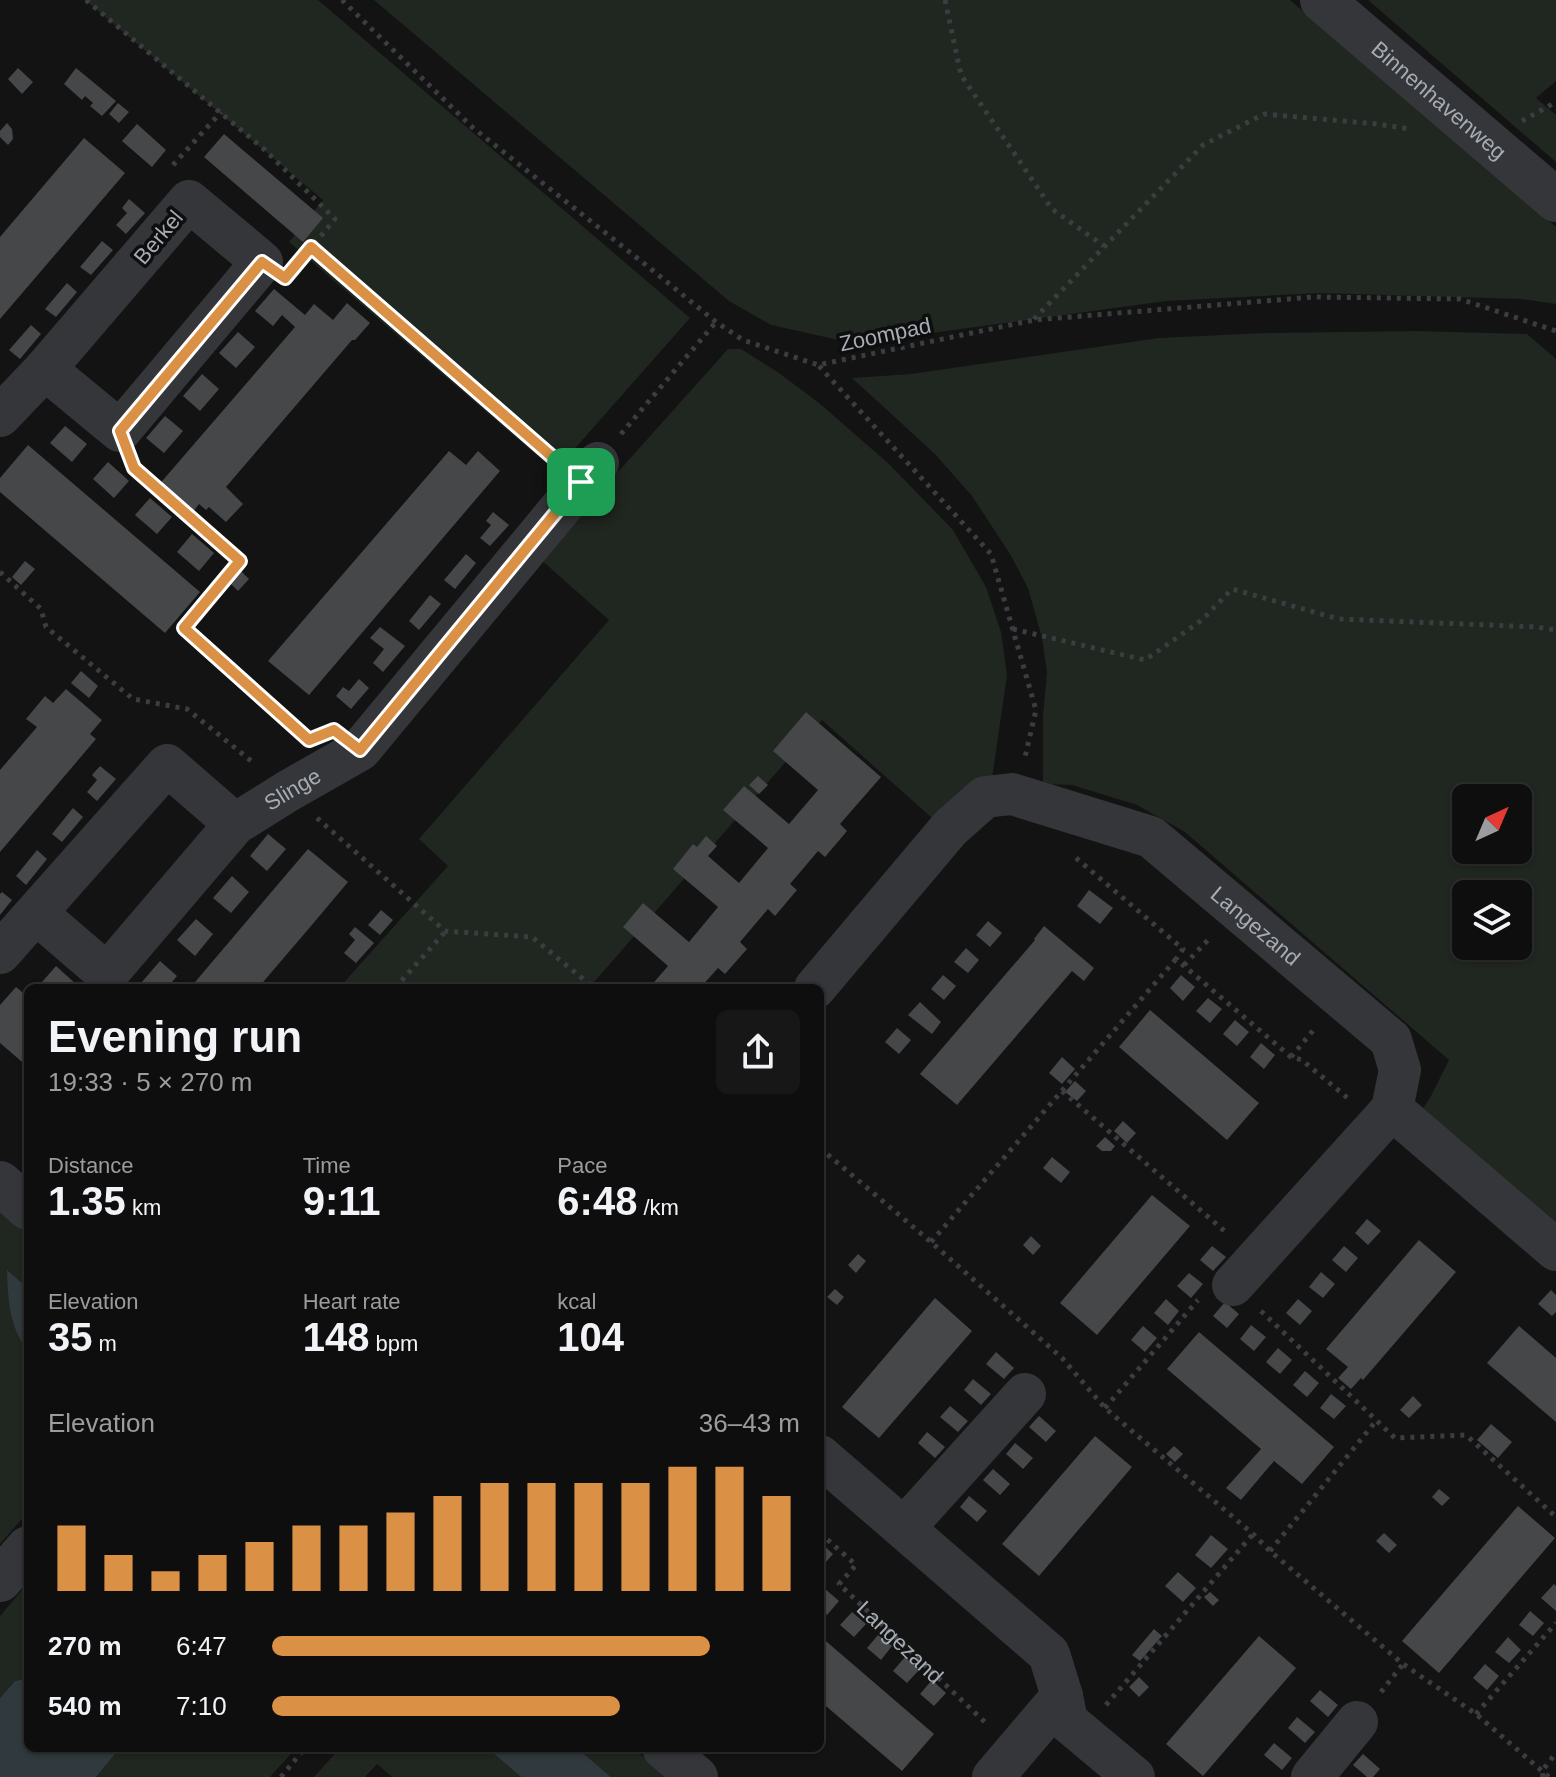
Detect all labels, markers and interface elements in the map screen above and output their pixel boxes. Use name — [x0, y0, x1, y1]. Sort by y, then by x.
street label: Binnenhavenweg — [1366, 36, 1511, 165]
street label: Berkel — [129, 205, 188, 269]
street label: Zoompad — [837, 313, 933, 356]
pin — [547, 448, 615, 516]
icon: arrive — [559, 460, 603, 504]
street label: Slinge — [260, 763, 325, 816]
north arrow — [1452, 784, 1532, 864]
map controls — [1452, 784, 1532, 960]
button: layers — [1452, 880, 1532, 960]
street label: Langezand — [1206, 881, 1305, 971]
button: share — [716, 1010, 800, 1094]
text: Evening run — [48, 1012, 302, 1061]
text: 19:33 · 5 × 270 m — [48, 1067, 253, 1097]
text: Distance — [48, 1153, 134, 1178]
text: Time — [303, 1153, 351, 1178]
text: Pace — [557, 1153, 607, 1178]
text: 1.35 — [48, 1179, 126, 1223]
text: 9:11 — [303, 1179, 381, 1223]
text: 6:48 — [557, 1179, 637, 1223]
text: km — [126, 1195, 161, 1220]
text: /km — [637, 1195, 679, 1220]
text: Elevation — [48, 1289, 139, 1314]
text: Heart rate — [303, 1289, 400, 1314]
text: kcal — [557, 1289, 596, 1314]
text: 35 — [48, 1315, 93, 1359]
text: 148 — [303, 1315, 369, 1359]
text: 104 — [557, 1315, 624, 1359]
text: m — [93, 1331, 117, 1356]
text: bpm — [369, 1331, 418, 1356]
text: Elevation — [48, 1408, 155, 1438]
text: 36–43 m — [699, 1408, 800, 1438]
street label: Langezand — [852, 1596, 948, 1689]
text: 270 m — [48, 1631, 122, 1661]
text: 6:47 — [176, 1631, 227, 1661]
text: 540 m — [48, 1691, 122, 1721]
text: 7:10 — [176, 1691, 227, 1721]

